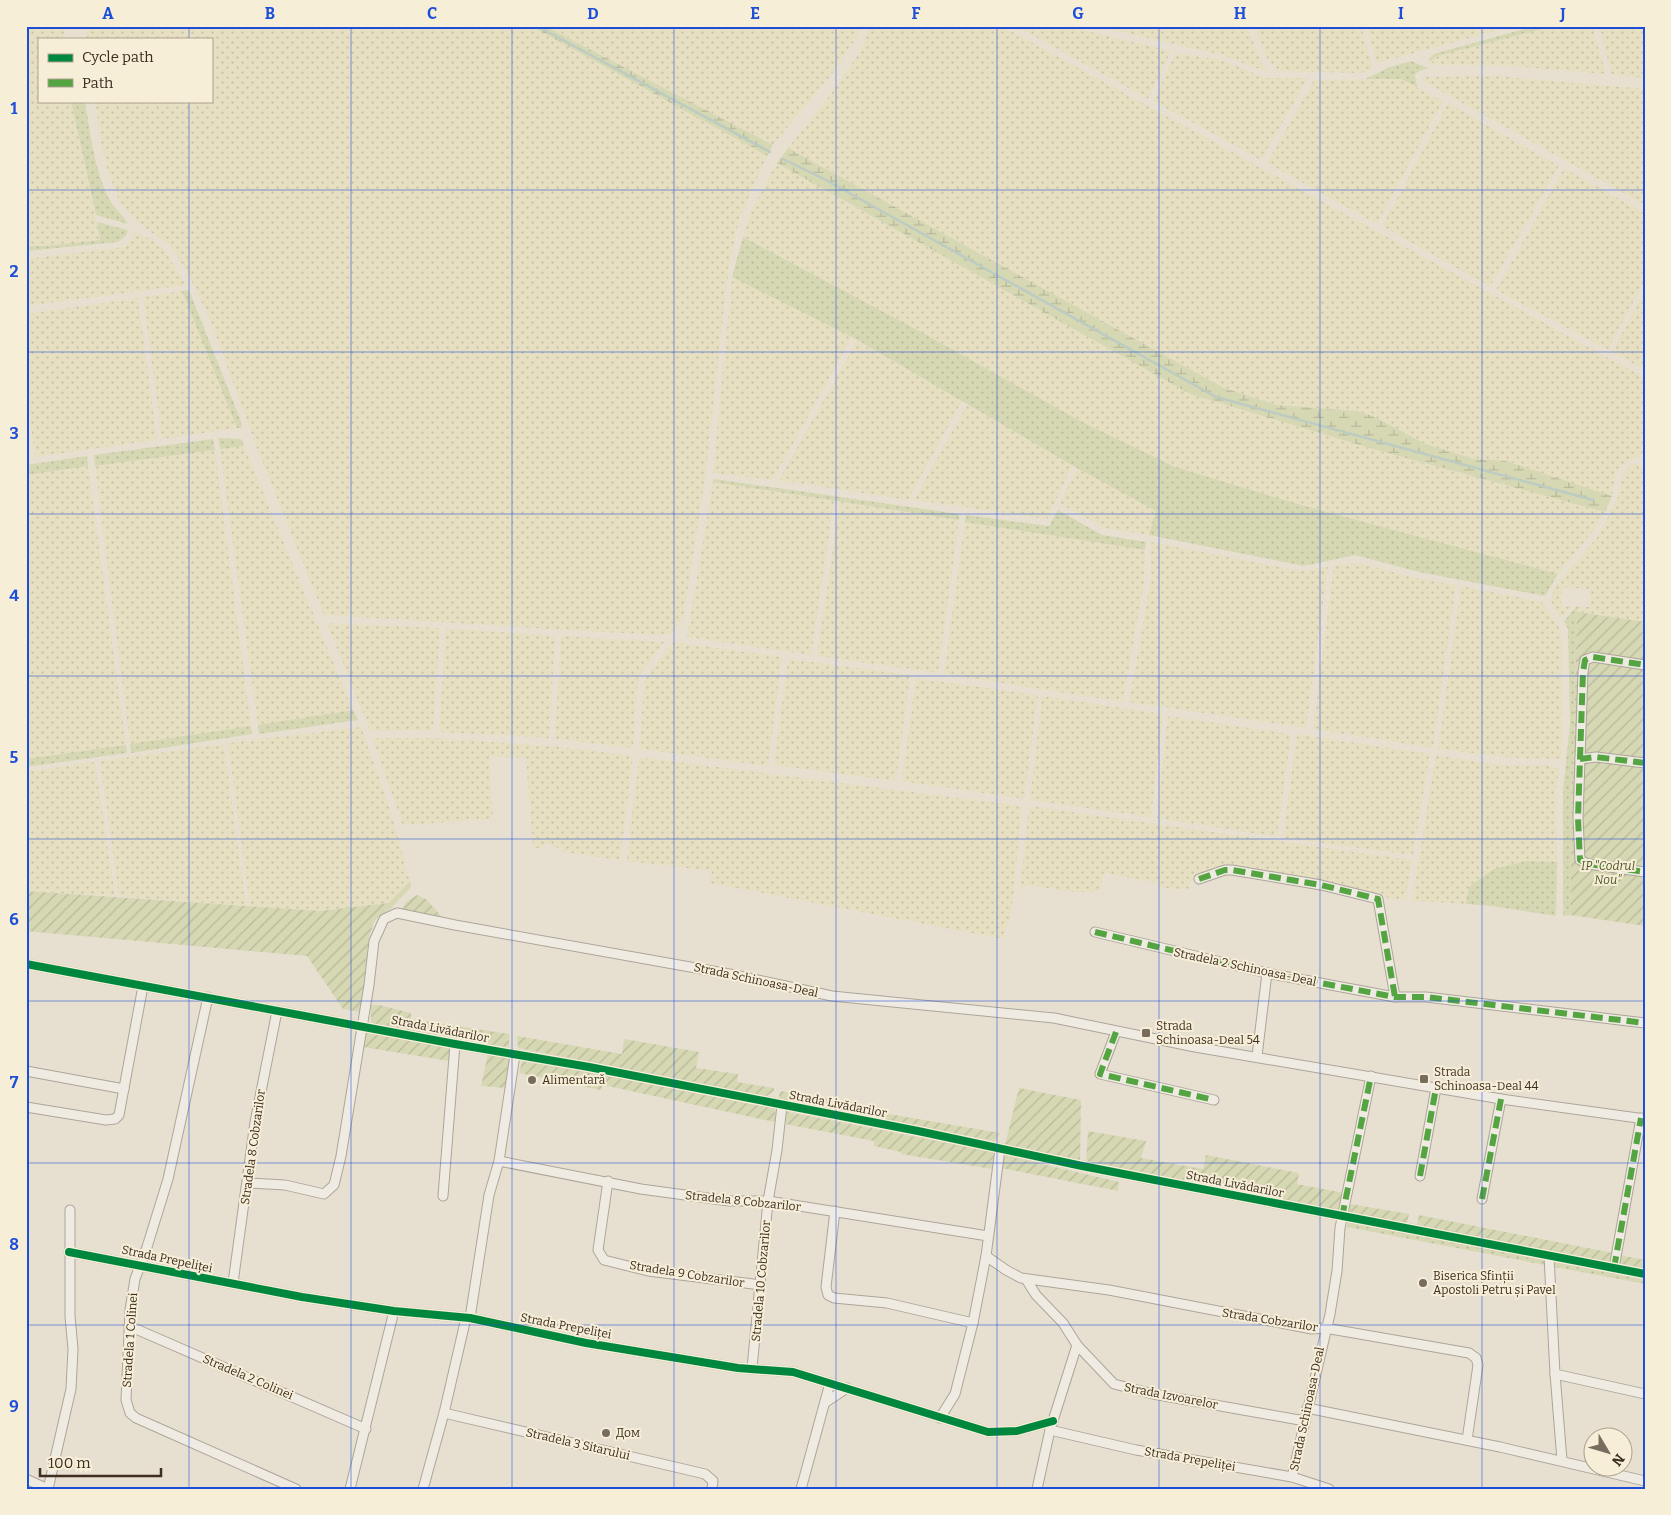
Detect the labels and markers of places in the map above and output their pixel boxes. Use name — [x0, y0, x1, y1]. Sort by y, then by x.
place label: Strada Schinoasa-Deal 54 — [1156, 1019, 1260, 1047]
marker: Strada Schinoasa-Deal 54 — [1140, 1027, 1152, 1039]
place label: Strada Schinoasa-Deal 44 — [1434, 1065, 1538, 1093]
place label: Alimentară — [542, 1073, 606, 1087]
marker: Strada Schinoasa-Deal 44 — [1418, 1073, 1430, 1085]
marker: Alimentară — [526, 1074, 538, 1086]
place label: Biserica Sfinții Apostoli Petru și Pavel — [1433, 1269, 1556, 1298]
marker: Biserica Sfinții Apostoli Petru și Pavel — [1417, 1277, 1429, 1289]
place label: Дом — [616, 1426, 640, 1440]
marker: Дом — [600, 1427, 612, 1439]

